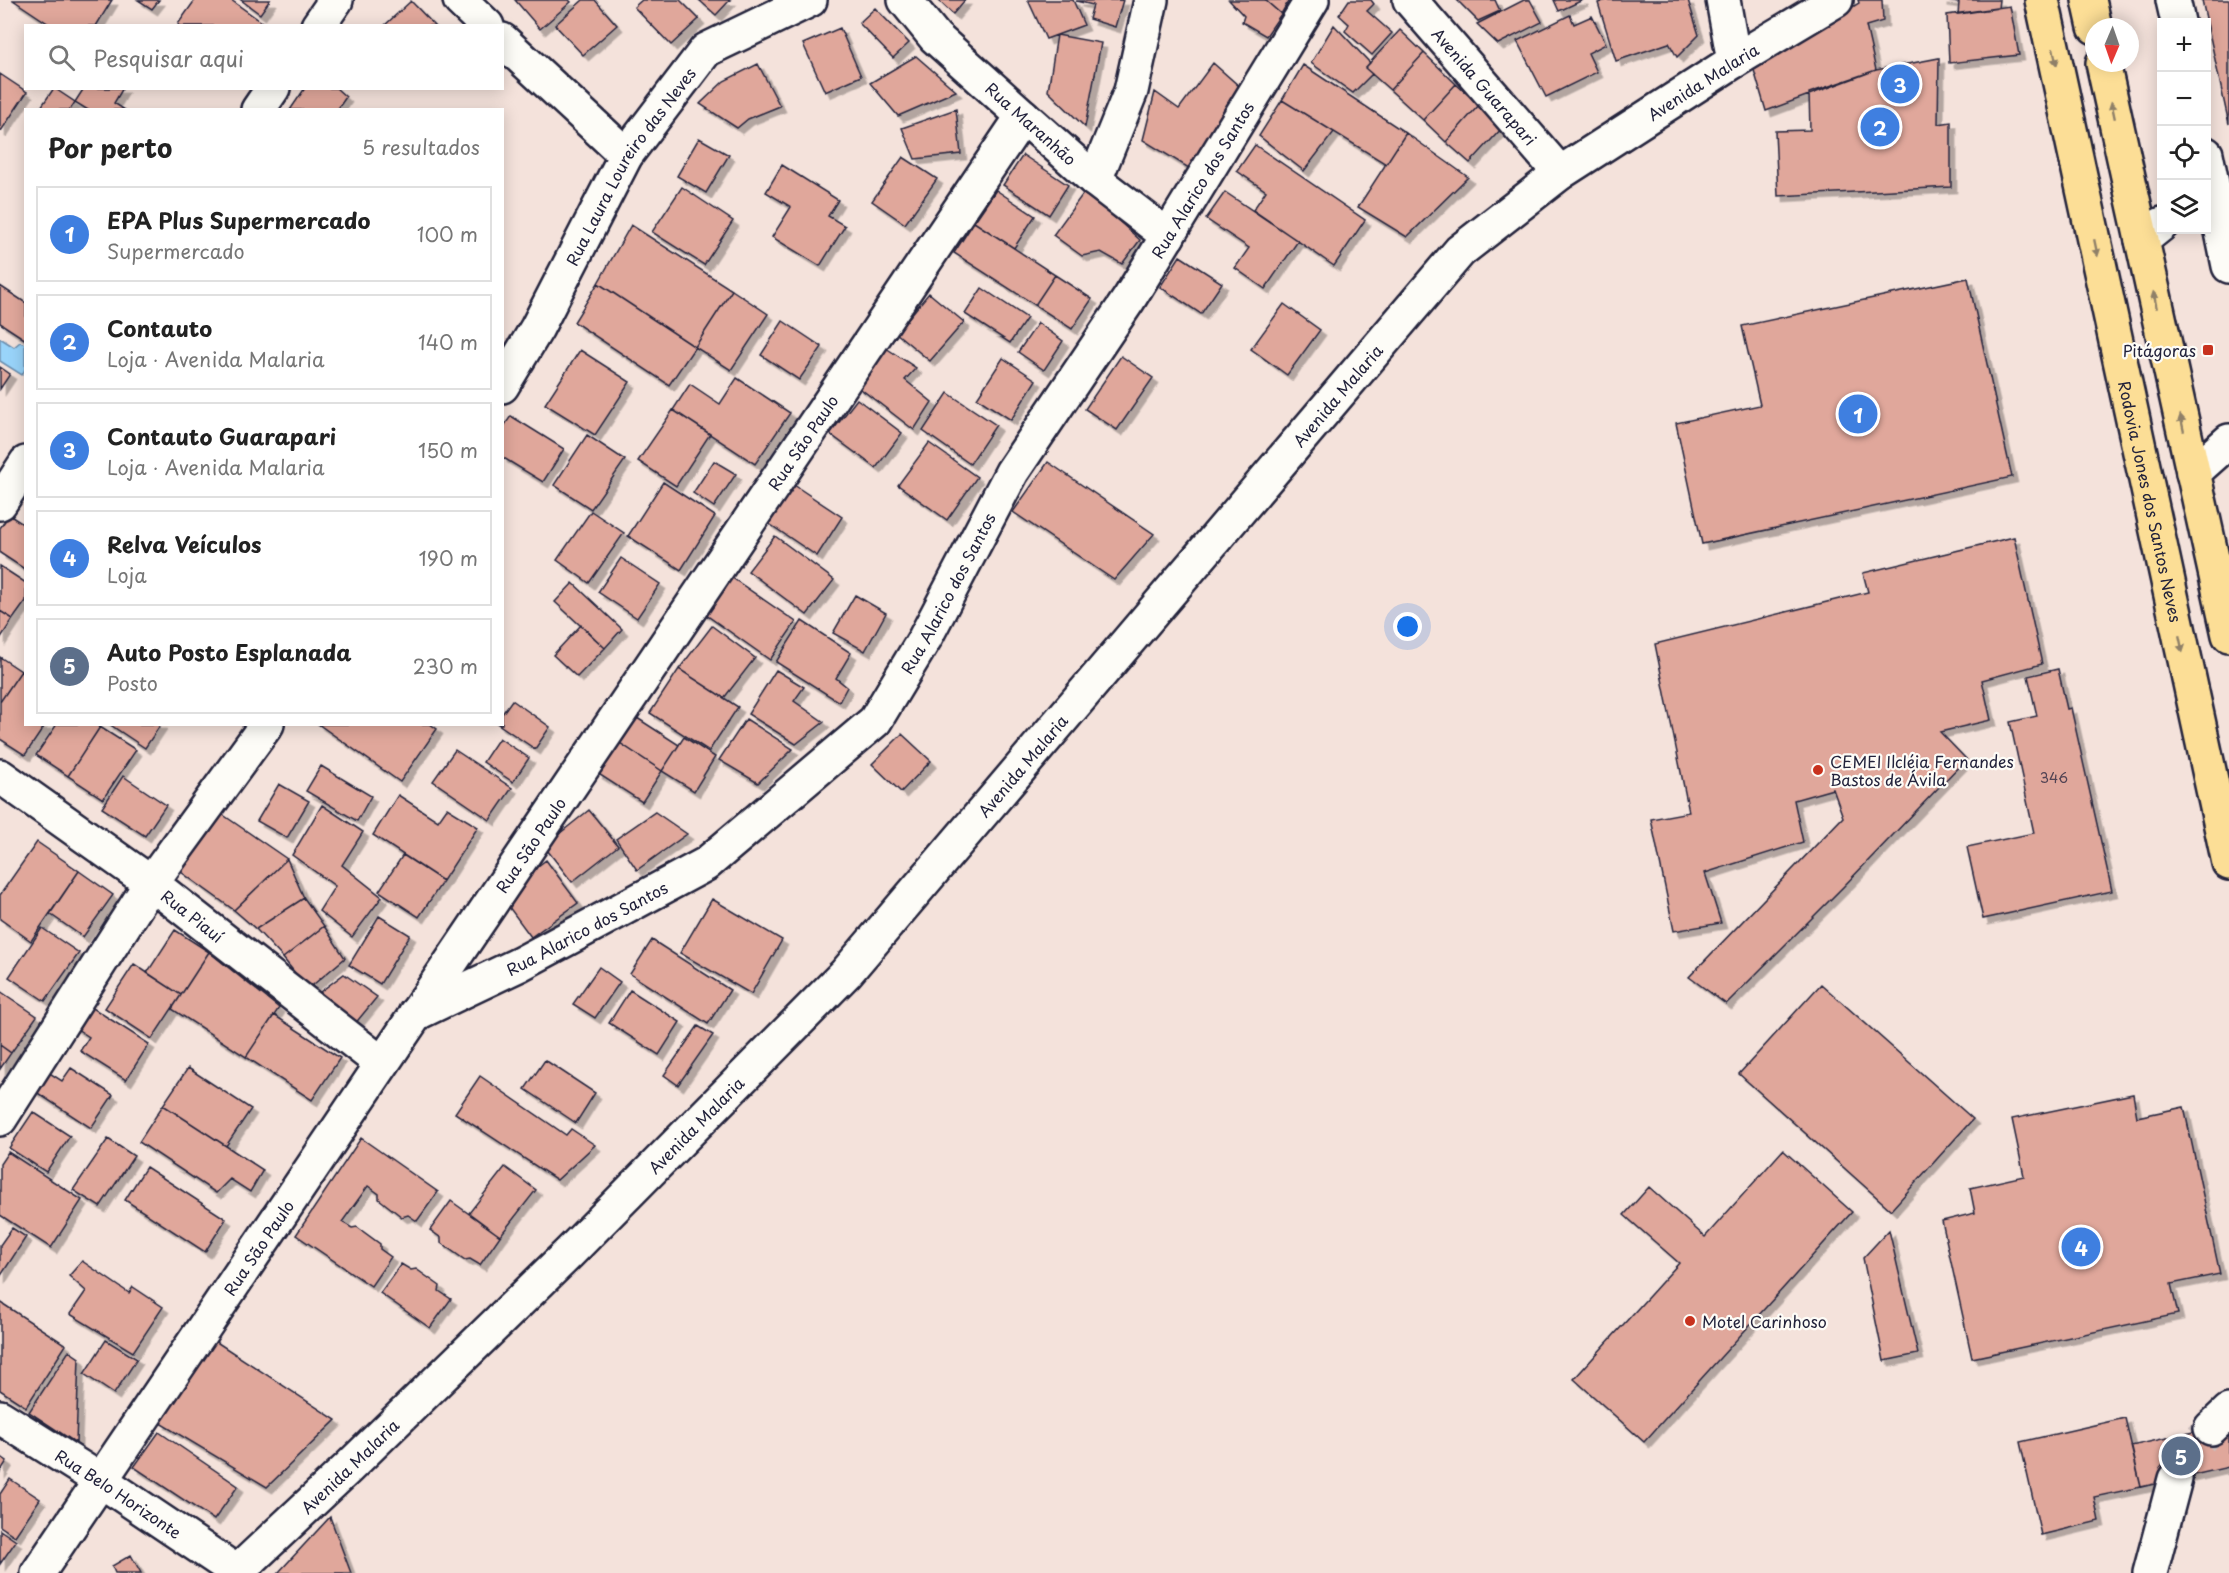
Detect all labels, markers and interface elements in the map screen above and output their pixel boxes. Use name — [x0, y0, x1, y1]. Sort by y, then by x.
north arrow — [2085, 18, 2139, 72]
map controls — [2157, 18, 2211, 234]
button: + — [2157, 18, 2211, 72]
street label: Avenida Guarapari — [1427, 22, 1543, 150]
search box — [24, 24, 504, 90]
street label: Avenida Malaria — [1642, 37, 1763, 126]
icon: search — [45, 41, 78, 74]
text: Pesquisar aqui — [93, 41, 244, 74]
one-way arrow — [2050, 48, 2060, 66]
street label: Rua Laura Loureiro das Neves — [559, 62, 701, 269]
pin: 3 — [1880, 62, 1920, 106]
button: − — [2157, 72, 2211, 126]
street label: Rua Maranhão — [981, 76, 1082, 170]
street label: Rua Alarico dos Santos — [1145, 97, 1259, 263]
one-way arrow — [2108, 100, 2117, 119]
pin: 2 — [1860, 104, 1900, 150]
button: locate — [2157, 126, 2211, 180]
text: Por perto — [48, 128, 172, 167]
text: 5 resultados — [362, 132, 480, 162]
button: layers — [2157, 180, 2211, 234]
text: EPA Plus Supermercado — [107, 203, 371, 236]
text: 1 — [65, 219, 74, 249]
text: 100 m — [417, 219, 478, 249]
text: Supermercado — [107, 236, 245, 266]
one-way arrow — [2091, 239, 2101, 257]
one-way arrow — [2150, 291, 2159, 310]
text: Contauto — [107, 311, 212, 344]
text: 2 — [62, 327, 77, 357]
text: 140 m — [418, 327, 478, 357]
place label: Pitágoras — [2123, 338, 2196, 362]
street label: Avenida Malaria — [1287, 339, 1388, 452]
marker: Pitágoras — [2201, 343, 2215, 357]
text: Loja · Avenida Malaria — [107, 344, 325, 374]
street label: Rodovia Jones dos Santos Neves — [2113, 378, 2188, 624]
street label: Rua São Paulo — [762, 390, 843, 495]
pin: 1 — [1838, 392, 1878, 436]
one-way arrow — [2177, 413, 2186, 432]
text: Contauto Guarapari — [107, 419, 336, 452]
text: 3 — [63, 435, 76, 465]
text: 150 m — [418, 435, 478, 465]
text: Loja · Avenida Malaria — [107, 452, 325, 482]
street label: Rua Alarico dos Santos — [894, 508, 1001, 678]
text: Relva Veículos — [107, 527, 262, 560]
text: 4 — [63, 543, 76, 573]
text: 190 m — [419, 543, 478, 573]
text: Loja — [107, 560, 147, 590]
your location — [1393, 612, 1422, 641]
one-way arrow — [2177, 634, 2187, 653]
text: Auto Posto Esplanada — [107, 635, 351, 668]
text: 5 — [63, 651, 76, 681]
text: 230 m — [413, 651, 478, 681]
text: Posto — [107, 668, 158, 698]
street label: Avenida Malaria — [972, 709, 1073, 822]
place label: CEMEI Ilcléia Fernandes Bastos de Ávila — [1830, 749, 2014, 791]
marker: CEMEI Ilcléia Fernandes Bastos de Ávila — [1811, 763, 1825, 777]
house number: 346 — [2040, 767, 2068, 788]
street label: Rua São Paulo — [489, 792, 571, 897]
street label: Rua Alarico dos Santos — [502, 875, 672, 981]
street label: Rua Piauí — [156, 884, 230, 948]
street label: Avenida Malaria — [642, 1071, 749, 1179]
street label: Rua São Paulo — [217, 1195, 299, 1300]
pin: 4 — [2062, 1224, 2100, 1270]
place label: Motel Carinhoso — [1702, 1309, 1827, 1333]
marker: Motel Carinhoso — [1683, 1314, 1697, 1328]
street label: Avenida Malaria — [295, 1413, 404, 1519]
pin: 5 — [2162, 1434, 2200, 1478]
street label: Rua Belo Horizonte — [51, 1443, 187, 1544]

